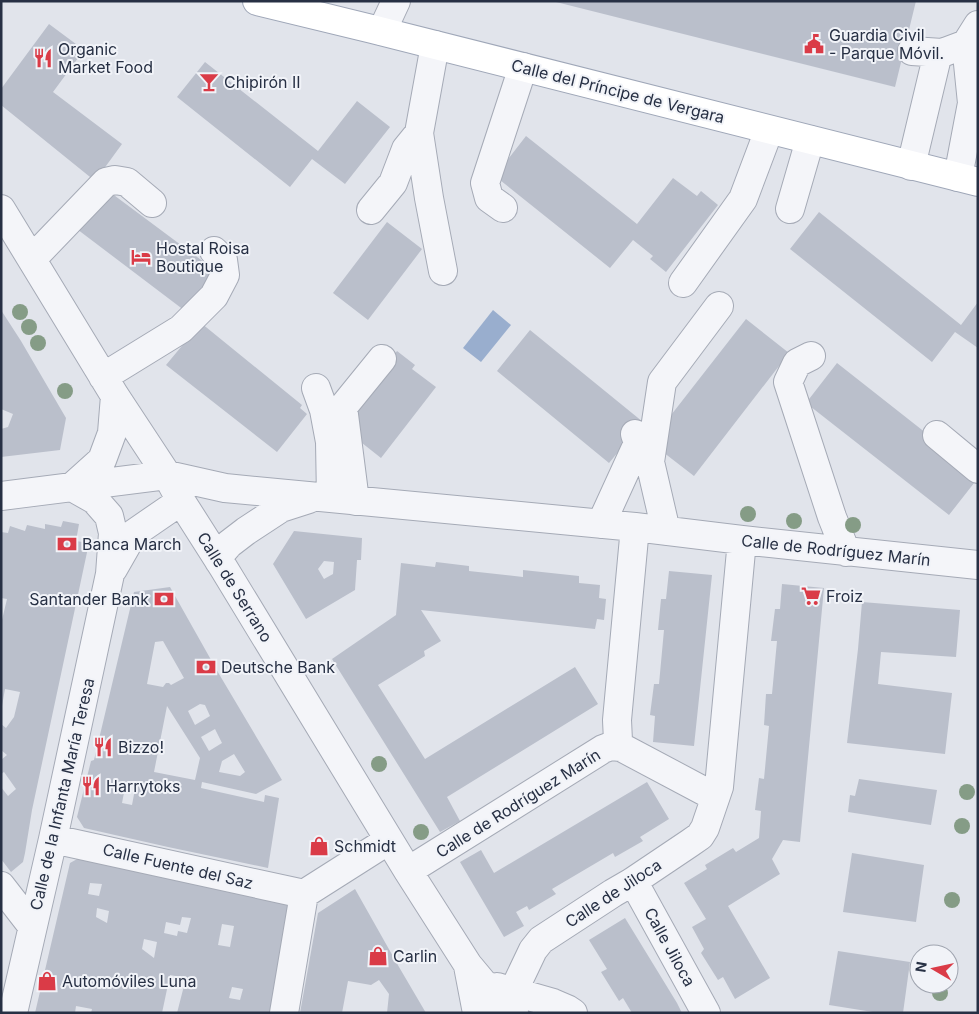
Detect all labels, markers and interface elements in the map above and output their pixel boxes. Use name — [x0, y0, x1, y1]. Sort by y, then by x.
place label: Guardia Civil - Parque Móvil. — [829, 25, 944, 63]
public building icon: Guardia Civil - Parque Móvil. — [803, 33, 825, 55]
place label: Organic Market Food — [58, 39, 153, 77]
restaurant icon: Organic Market Food — [32, 47, 54, 69]
street label: Calle del Príncipe de Vergara — [509, 55, 727, 127]
bar icon: Chipirón II — [198, 71, 220, 93]
place label: Chipirón II — [224, 72, 301, 92]
place label: Hostal Roisa Boutique — [156, 238, 250, 276]
hotel icon: Hostal Roisa Boutique — [130, 246, 152, 268]
street label: Calle de Serrano — [193, 528, 277, 646]
street label: Calle de Rodríguez Marín — [740, 530, 932, 570]
bank icon: Banca March — [56, 533, 78, 555]
place label: Banca March — [82, 534, 181, 554]
supermarket icon: Froiz — [800, 585, 822, 607]
place label: Froiz — [826, 586, 863, 606]
bank icon: Santander Bank — [153, 588, 175, 610]
place label: Santander Bank — [29, 589, 149, 609]
bank icon: Deutsche Bank — [195, 656, 217, 678]
place label: Deutsche Bank — [221, 657, 335, 677]
street label: Calle de la Infanta María Teresa — [25, 676, 99, 912]
restaurant icon: Bizzo! — [92, 736, 114, 758]
place label: Bizzo! — [118, 737, 164, 757]
street label: Calle de Rodríguez Marín — [432, 744, 604, 862]
restaurant icon: Harrytoks — [80, 775, 102, 797]
place label: Harrytoks — [106, 776, 181, 796]
shop icon: Schmidt — [308, 835, 330, 857]
place label: Schmidt — [334, 836, 396, 856]
street label: Calle Fuente del Saz — [101, 839, 255, 893]
street label: Calle de Jiloca — [561, 854, 665, 932]
street label: Calle Jiloca — [640, 904, 700, 990]
north arrow — [909, 944, 959, 994]
shop icon: Carlin — [367, 945, 389, 967]
place label: Carlin — [393, 946, 437, 966]
text: N — [911, 960, 930, 973]
shop icon: Automóviles Luna — [36, 970, 58, 992]
place label: Automóviles Luna — [62, 971, 196, 991]

